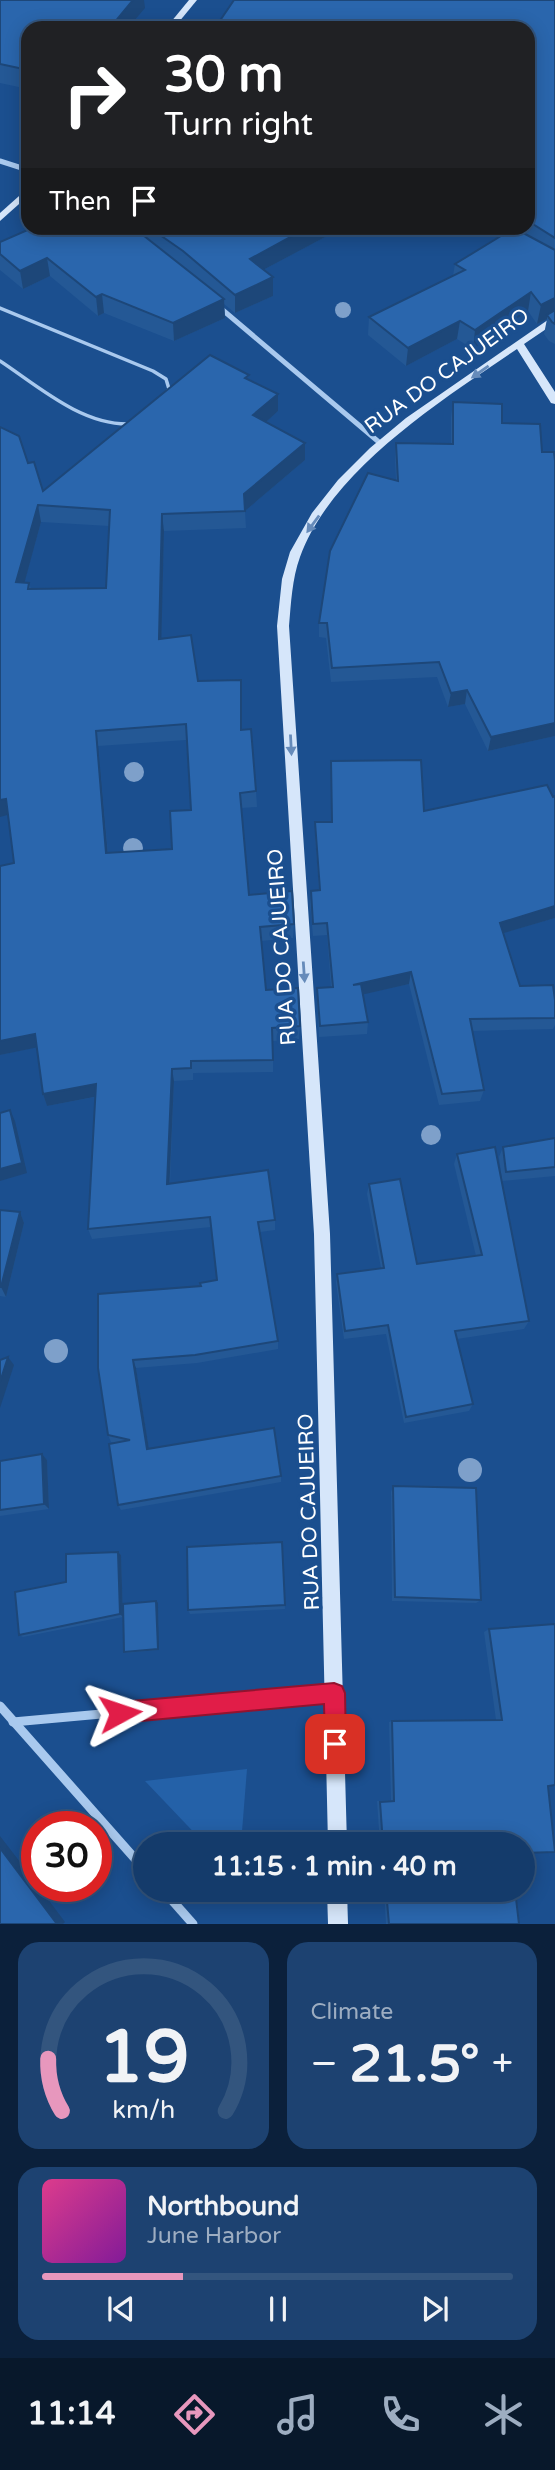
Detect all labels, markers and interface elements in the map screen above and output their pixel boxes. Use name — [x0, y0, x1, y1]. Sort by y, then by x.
text: 30 m — [164, 46, 283, 105]
icon: right — [49, 49, 140, 140]
text: Turn right — [164, 106, 313, 144]
icon: arrive — [125, 182, 163, 220]
text: Then — [49, 186, 111, 217]
street label: RUA DO CAJUEIRO — [360, 303, 534, 439]
one-way arrow — [471, 365, 489, 379]
one-way arrow — [306, 514, 320, 533]
one-way arrow — [285, 734, 296, 756]
street label: RUA DO CAJUEIRO — [263, 848, 301, 1046]
one-way arrow — [299, 961, 310, 983]
street label: RUA DO CAJUEIRO — [293, 1413, 325, 1611]
position arrow — [83, 1676, 157, 1750]
pin — [305, 1714, 365, 1774]
icon: arrive — [316, 1725, 354, 1763]
speed limit sign: 30 — [21, 1811, 112, 1902]
text: 11:15 · 1 min · 40 m — [211, 1851, 457, 1882]
text: Climate — [311, 1998, 393, 2026]
text: 19 — [98, 2015, 189, 2103]
text: 21.5° — [350, 2033, 480, 2096]
text: − — [311, 2041, 338, 2087]
text: + — [492, 2041, 513, 2087]
text: km/h — [112, 2095, 175, 2125]
text: Northbound — [147, 2191, 299, 2222]
text: June Harbor — [147, 2222, 281, 2250]
icon: previous — [102, 2290, 140, 2328]
icon: pause — [259, 2290, 297, 2328]
icon: next — [416, 2290, 454, 2328]
icon: directions — [170, 2390, 219, 2439]
icon: music — [273, 2390, 322, 2439]
icon: phone — [376, 2390, 425, 2439]
icon: climate — [479, 2390, 528, 2439]
text: 11:14 — [27, 2395, 116, 2433]

